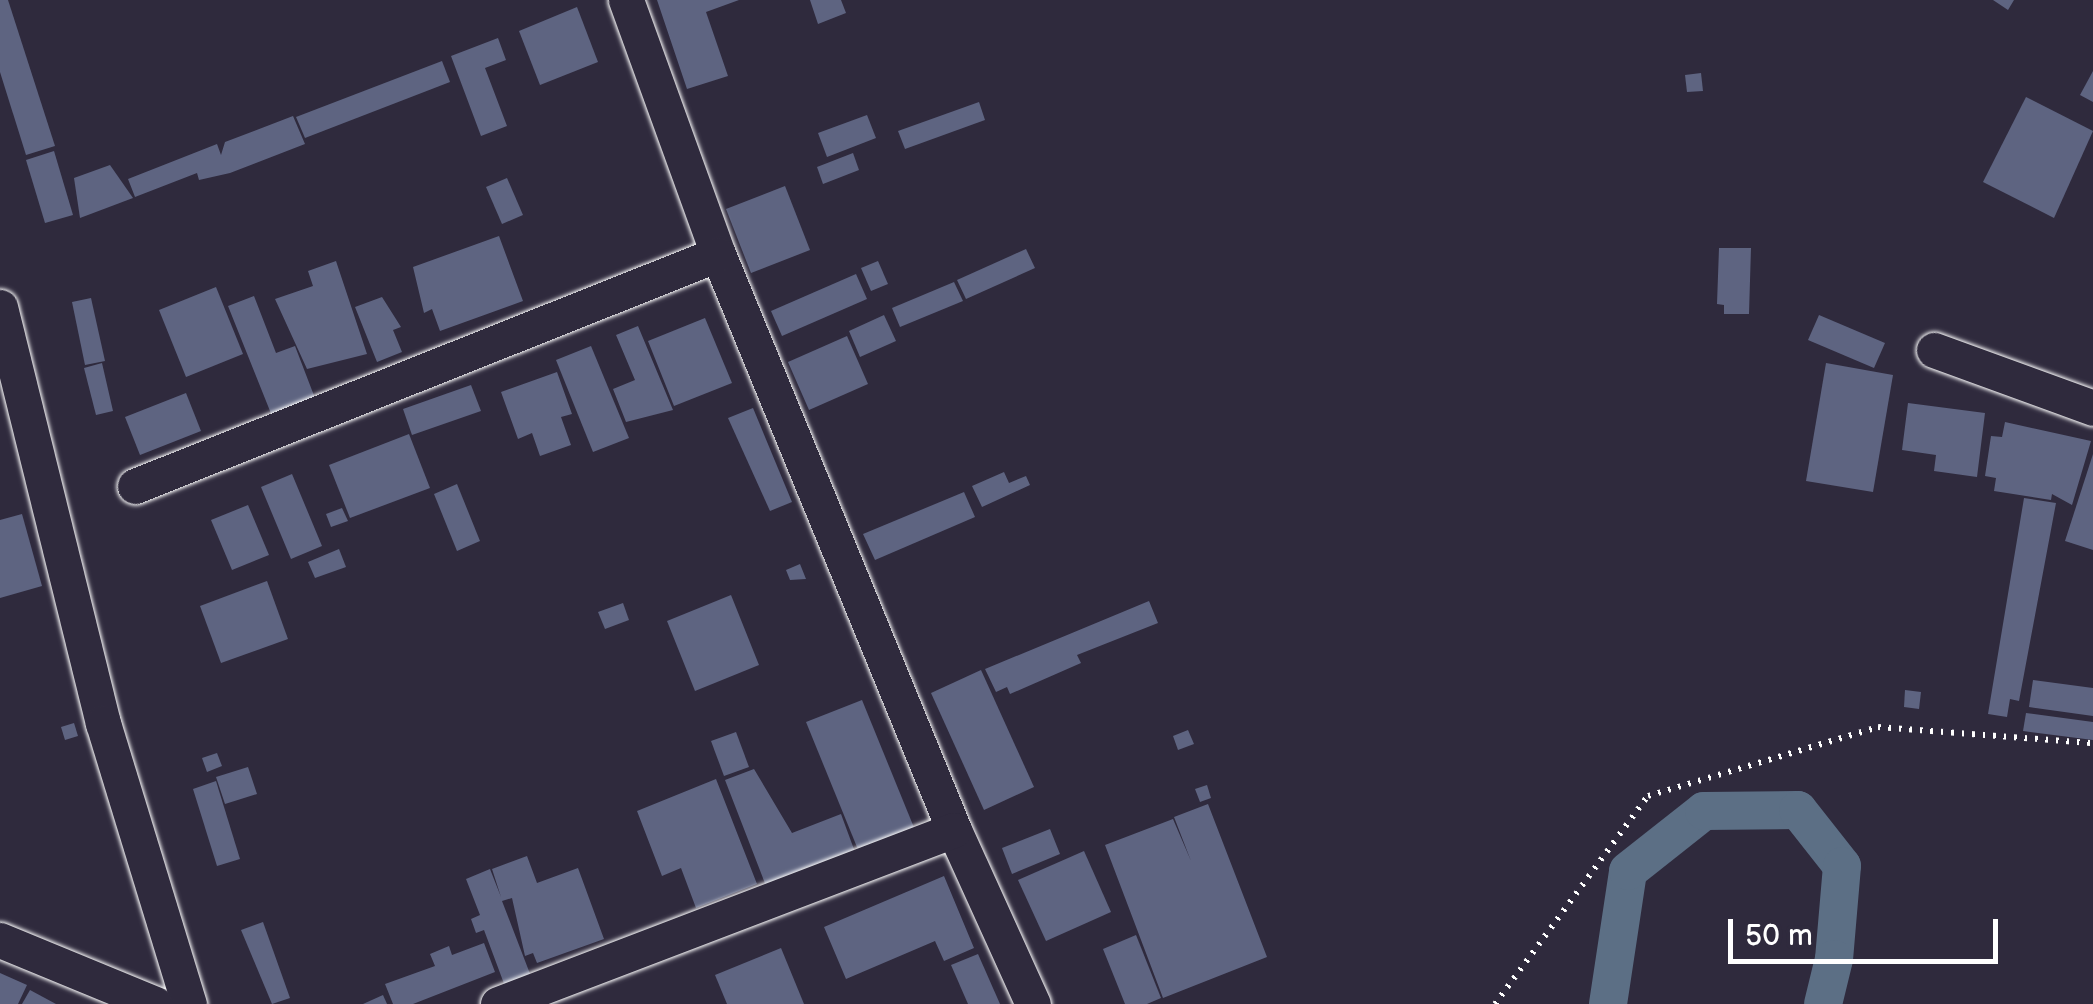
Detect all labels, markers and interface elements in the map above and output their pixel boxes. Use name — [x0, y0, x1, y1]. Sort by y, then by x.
scale bar — [1733, 899, 2003, 961]
text: 50 m — [1745, 918, 1813, 954]

